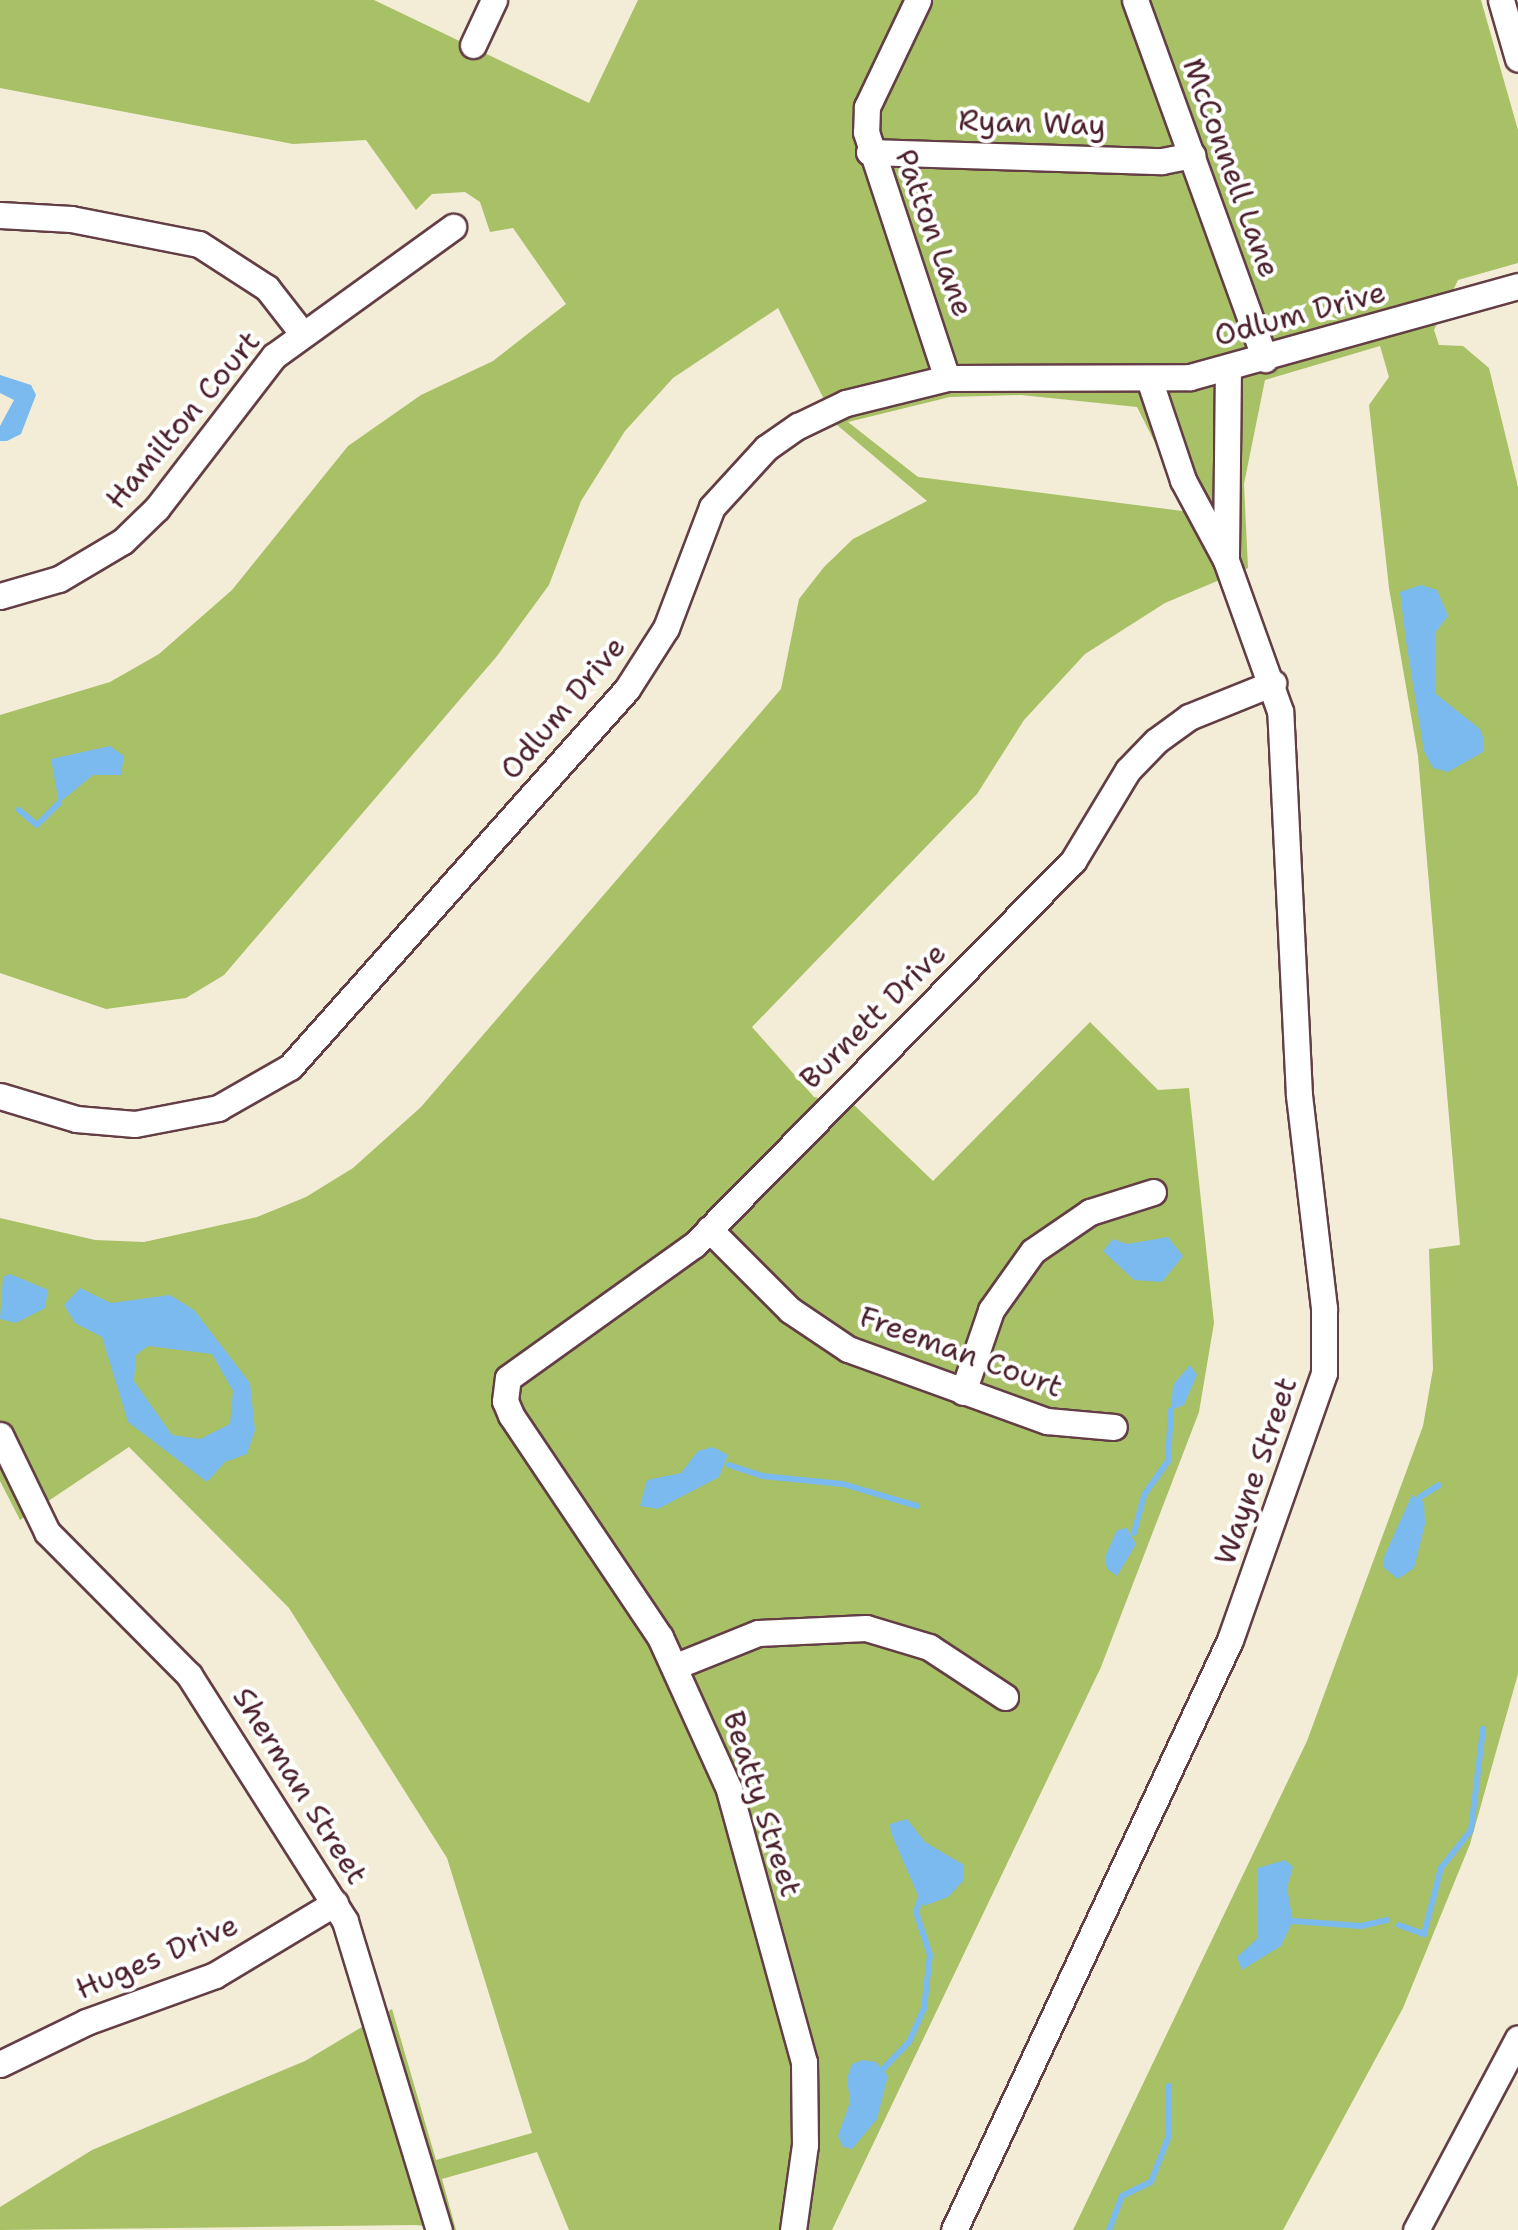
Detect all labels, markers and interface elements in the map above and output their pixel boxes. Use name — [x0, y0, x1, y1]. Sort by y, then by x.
street label: McConnell Lane — [1175, 54, 1287, 282]
street label: Ryan Way — [958, 102, 1106, 144]
street label: Patton Lane — [887, 144, 981, 322]
street label: Odlum Drive — [1210, 274, 1390, 354]
street label: Hamilton Court — [98, 324, 268, 516]
street label: Odlum Drive — [493, 629, 633, 787]
street label: Burnett Drive — [792, 935, 954, 1097]
street label: Freeman Court — [854, 1299, 1068, 1405]
street label: Wayne Street — [1207, 1372, 1305, 1570]
street label: Sherman Street — [225, 1681, 375, 1891]
street label: Beatty Street — [715, 1707, 809, 1901]
street label: Huges Drive — [71, 1907, 243, 2007]

